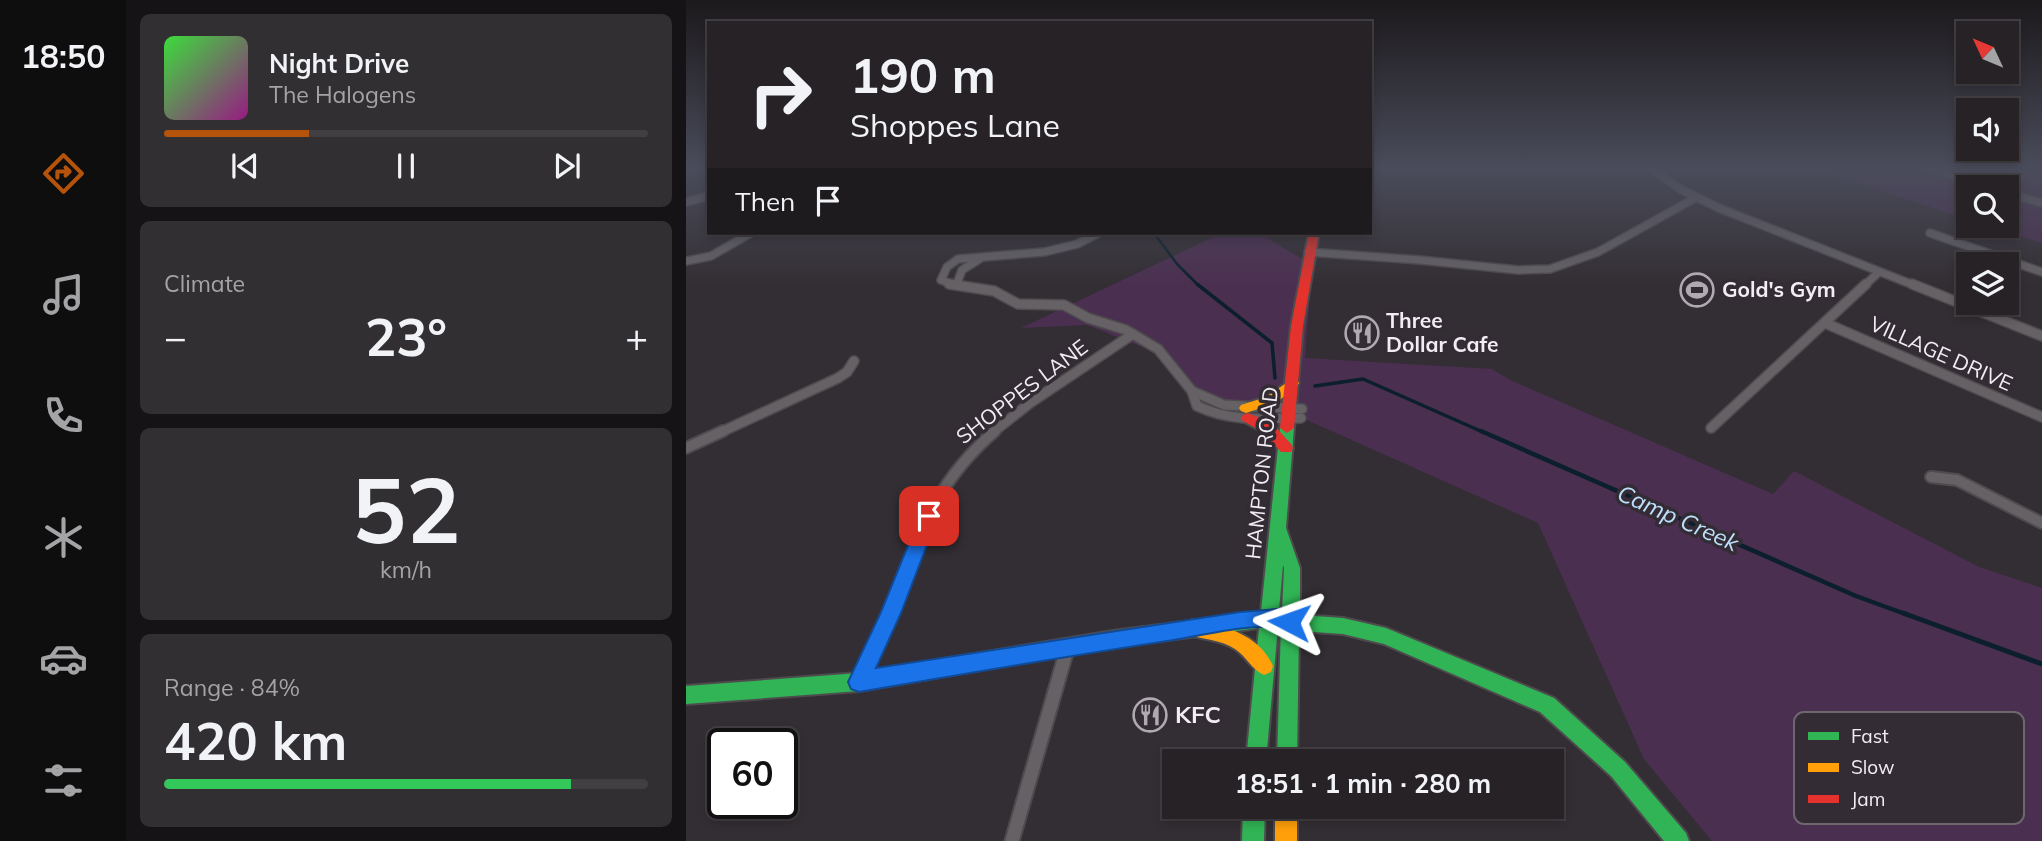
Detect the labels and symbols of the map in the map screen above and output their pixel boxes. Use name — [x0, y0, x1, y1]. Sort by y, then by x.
north arrow — [1956, 21, 2020, 84]
sports icon: Gold's Gym — [1678, 271, 1716, 309]
place label: Gold's Gym — [1722, 276, 1836, 302]
place label: Three Dollar Cafe — [1386, 307, 1498, 357]
street label: VILLAGE DRIVE — [1866, 310, 2017, 396]
restaurant icon: Three Dollar Cafe — [1343, 314, 1381, 352]
street label: SHOPPES LANE — [951, 333, 1092, 449]
street label: HAMPTON ROAD — [1239, 385, 1283, 561]
water label: Camp Creek — [1613, 478, 1745, 558]
pin — [899, 486, 959, 546]
position arrow — [1252, 585, 1326, 659]
restaurant icon: KFC — [1131, 696, 1169, 734]
place label: KFC — [1175, 699, 1221, 729]
legend — [1794, 712, 2024, 824]
text: Fast — [1851, 724, 1889, 748]
speed limit sign: 60 — [707, 728, 798, 819]
text: Slow — [1851, 755, 1895, 779]
text: Jam — [1851, 787, 1885, 811]

